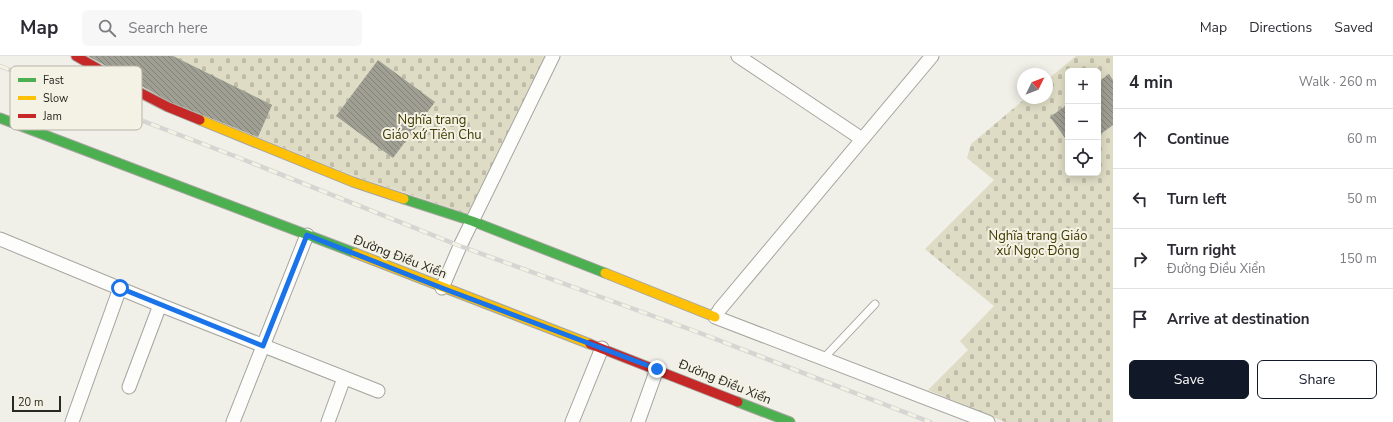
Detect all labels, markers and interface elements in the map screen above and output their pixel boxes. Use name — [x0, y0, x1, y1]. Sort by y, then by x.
search box — [82, 10, 362, 46]
text: Map — [20, 15, 58, 41]
icon: search — [96, 17, 118, 39]
text: Search here — [128, 18, 208, 38]
text: Map — [1200, 18, 1227, 37]
text: Directions — [1249, 18, 1312, 37]
text: Saved — [1334, 18, 1373, 37]
legend — [10, 66, 142, 130]
north arrow — [1017, 68, 1053, 104]
map controls — [1065, 68, 1101, 176]
button: + — [1065, 68, 1101, 104]
text: 4 min — [1129, 71, 1173, 94]
text: Fast — [43, 73, 64, 88]
text: Walk · 260 m — [1299, 73, 1377, 91]
text: Slow — [43, 91, 68, 106]
button: − — [1065, 104, 1101, 140]
text: Jam — [42, 109, 62, 124]
park label: Nghĩa trang Giáo xứ Tiên Chu — [382, 111, 482, 144]
icon: ahead — [1129, 128, 1151, 150]
text: Continue — [1167, 129, 1229, 149]
text: 60 m — [1347, 130, 1377, 148]
button: locate — [1065, 140, 1101, 176]
icon: left — [1129, 188, 1151, 210]
text: Turn left — [1167, 189, 1226, 209]
text: 50 m — [1347, 190, 1377, 208]
park label: Nghĩa trang Giáo xứ Ngọc Đồng — [989, 227, 1087, 260]
street label: Đường Điều Xiển — [350, 231, 449, 283]
text: Turn right — [1167, 240, 1236, 260]
icon: right — [1129, 248, 1151, 270]
text: 150 m — [1339, 250, 1377, 268]
text: Đường Điều Xiển — [1167, 260, 1266, 278]
route start — [111, 279, 129, 297]
icon: arrive — [1129, 308, 1151, 330]
text: Arrive at destination — [1167, 309, 1310, 329]
street label: Đường Điều Xiển — [675, 355, 774, 409]
route end — [648, 360, 666, 378]
button: Save — [1129, 360, 1249, 399]
button: Share — [1257, 360, 1377, 399]
scale bar — [12, 394, 61, 413]
text: 20 m — [18, 395, 43, 410]

